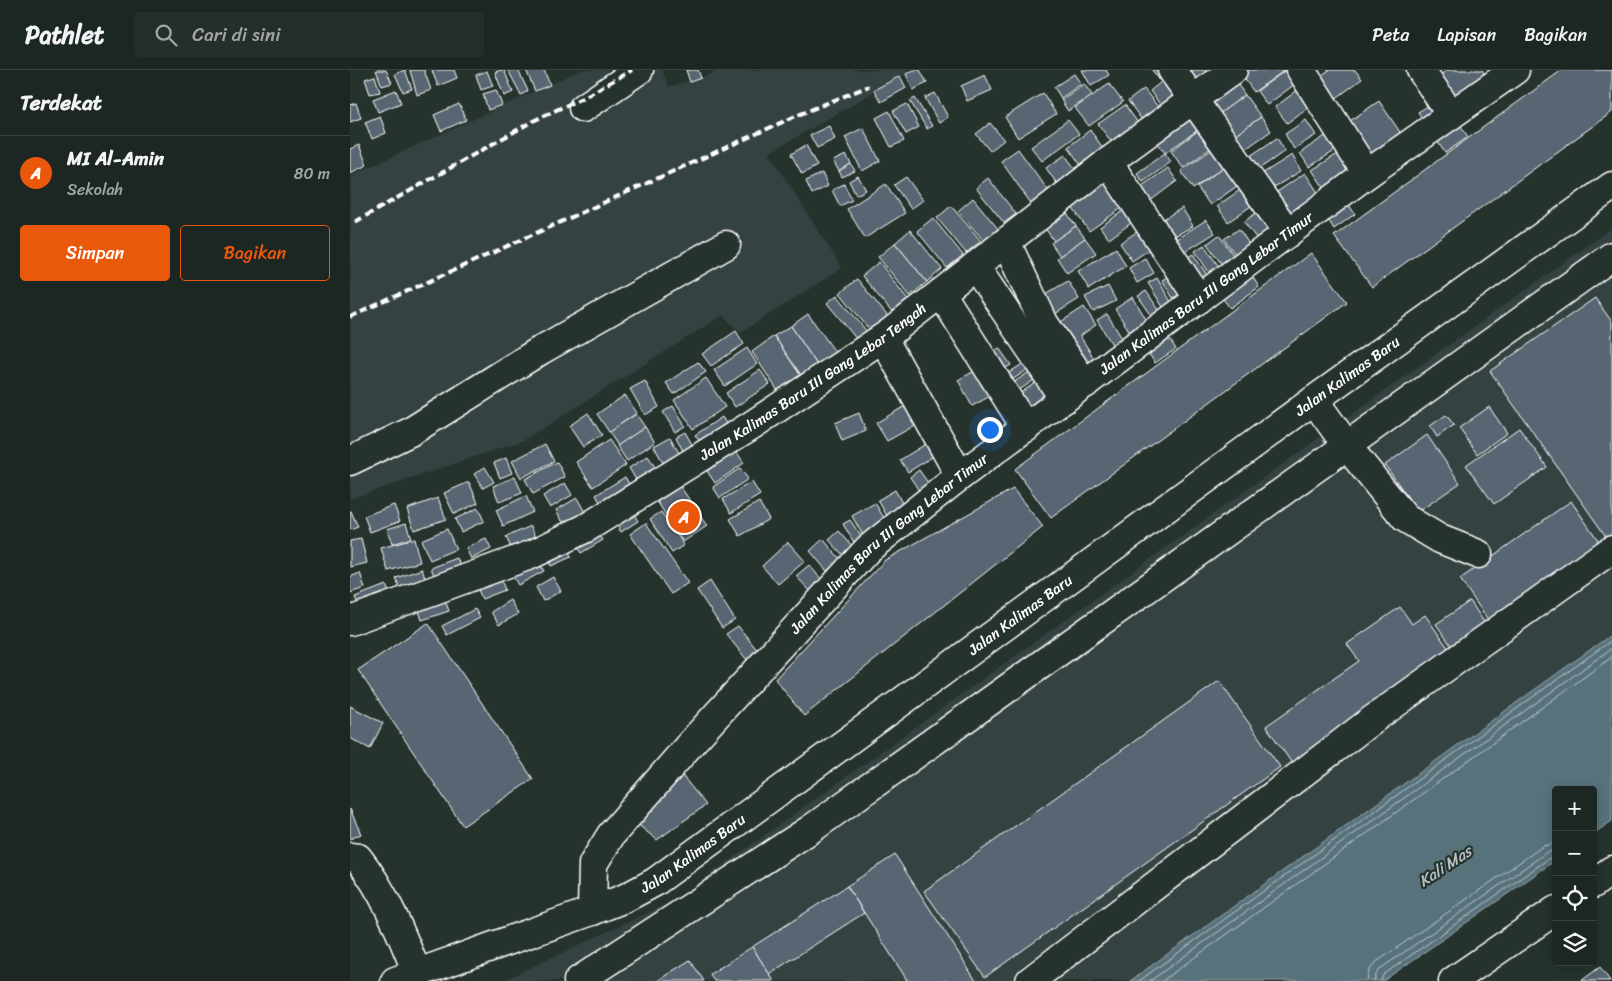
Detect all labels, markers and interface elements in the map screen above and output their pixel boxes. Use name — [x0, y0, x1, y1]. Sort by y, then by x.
search box — [134, 12, 484, 57]
text: Pathlet — [25, 14, 104, 56]
text: Cari di sini — [192, 18, 280, 51]
text: Peta — [1372, 19, 1409, 51]
text: Lapisan — [1437, 19, 1496, 51]
text: Bagikan — [1524, 19, 1587, 51]
icon: search — [152, 21, 180, 49]
text: Terdekat — [20, 84, 102, 122]
text: MI Al-Amin — [67, 142, 164, 175]
text: A — [31, 159, 41, 188]
text: 80 m — [294, 159, 330, 188]
text: Sekolah — [67, 175, 123, 204]
street label: Jalan Kalimas Baru III Gang Lebar Timur — [1093, 204, 1320, 382]
button: Simpan — [20, 225, 170, 281]
button: Bagikan — [180, 225, 330, 281]
street label: Jalan Kalimas Baru III Gang Lebar Tengah — [693, 296, 932, 468]
street label: Jalan Kalimas Baru — [1288, 329, 1405, 424]
your location — [977, 417, 1003, 443]
street label: Jalan Kalimas Baru III Gang Lebar Timur — [783, 446, 995, 641]
pin: A — [668, 498, 700, 536]
street label: Jalan Kalimas Baru — [961, 568, 1078, 663]
map controls — [1552, 786, 1597, 966]
button: + — [1552, 786, 1597, 831]
street label: Jalan Kalimas Baru — [635, 807, 751, 901]
button: − — [1552, 831, 1597, 876]
water label: Kali Mas — [1412, 836, 1479, 895]
button: locate — [1552, 876, 1597, 921]
button: layers — [1552, 921, 1597, 966]

